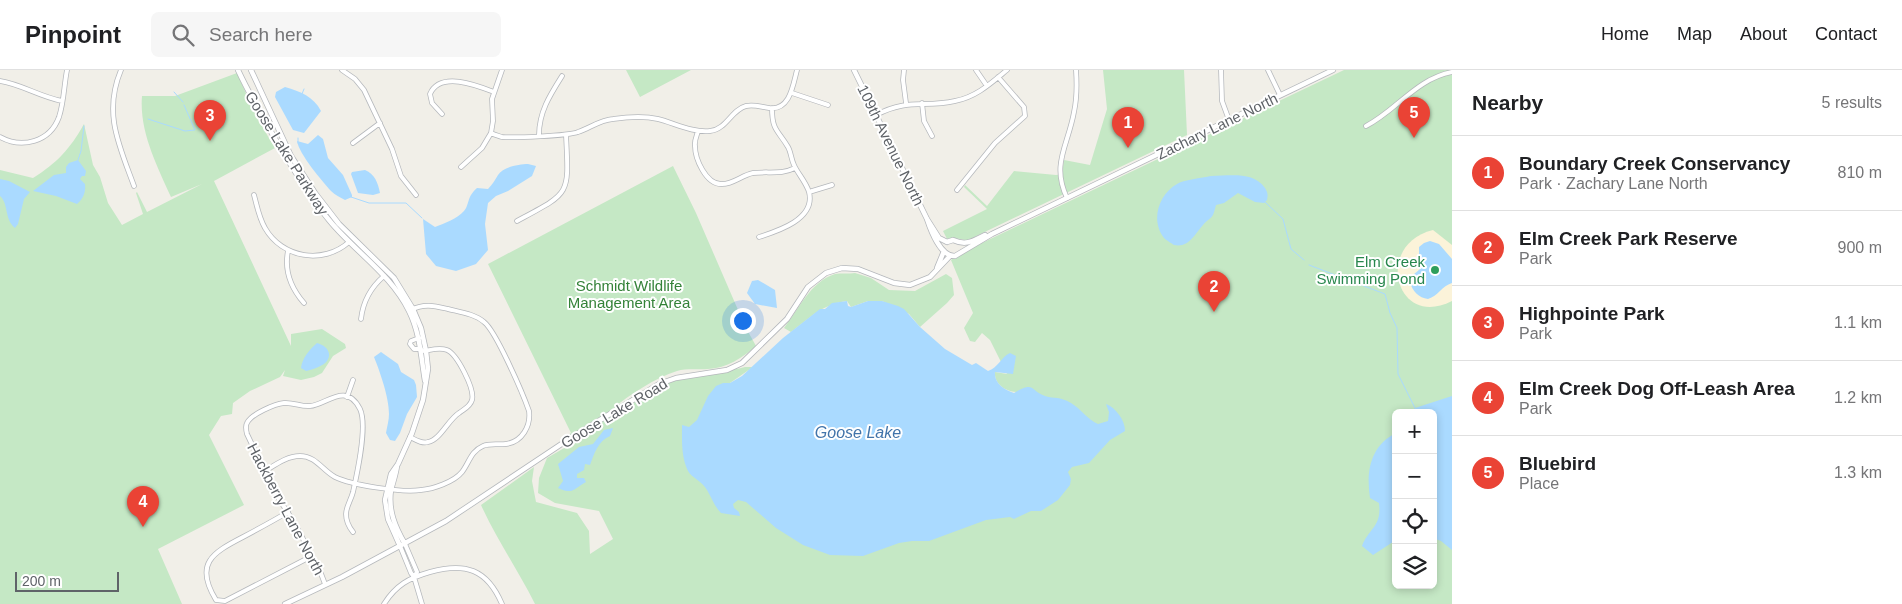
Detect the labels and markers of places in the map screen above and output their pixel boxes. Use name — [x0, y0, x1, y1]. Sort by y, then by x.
pin: 5 — [1398, 97, 1430, 138]
pin: 3 — [194, 100, 226, 141]
pin: 1 — [1112, 107, 1144, 148]
place label: Elm Creek Swimming Pond — [1317, 253, 1425, 287]
marker: Elm Creek Swimming Pond — [1429, 264, 1441, 276]
pin: 2 — [1198, 271, 1230, 312]
pin: 4 — [127, 486, 159, 527]

